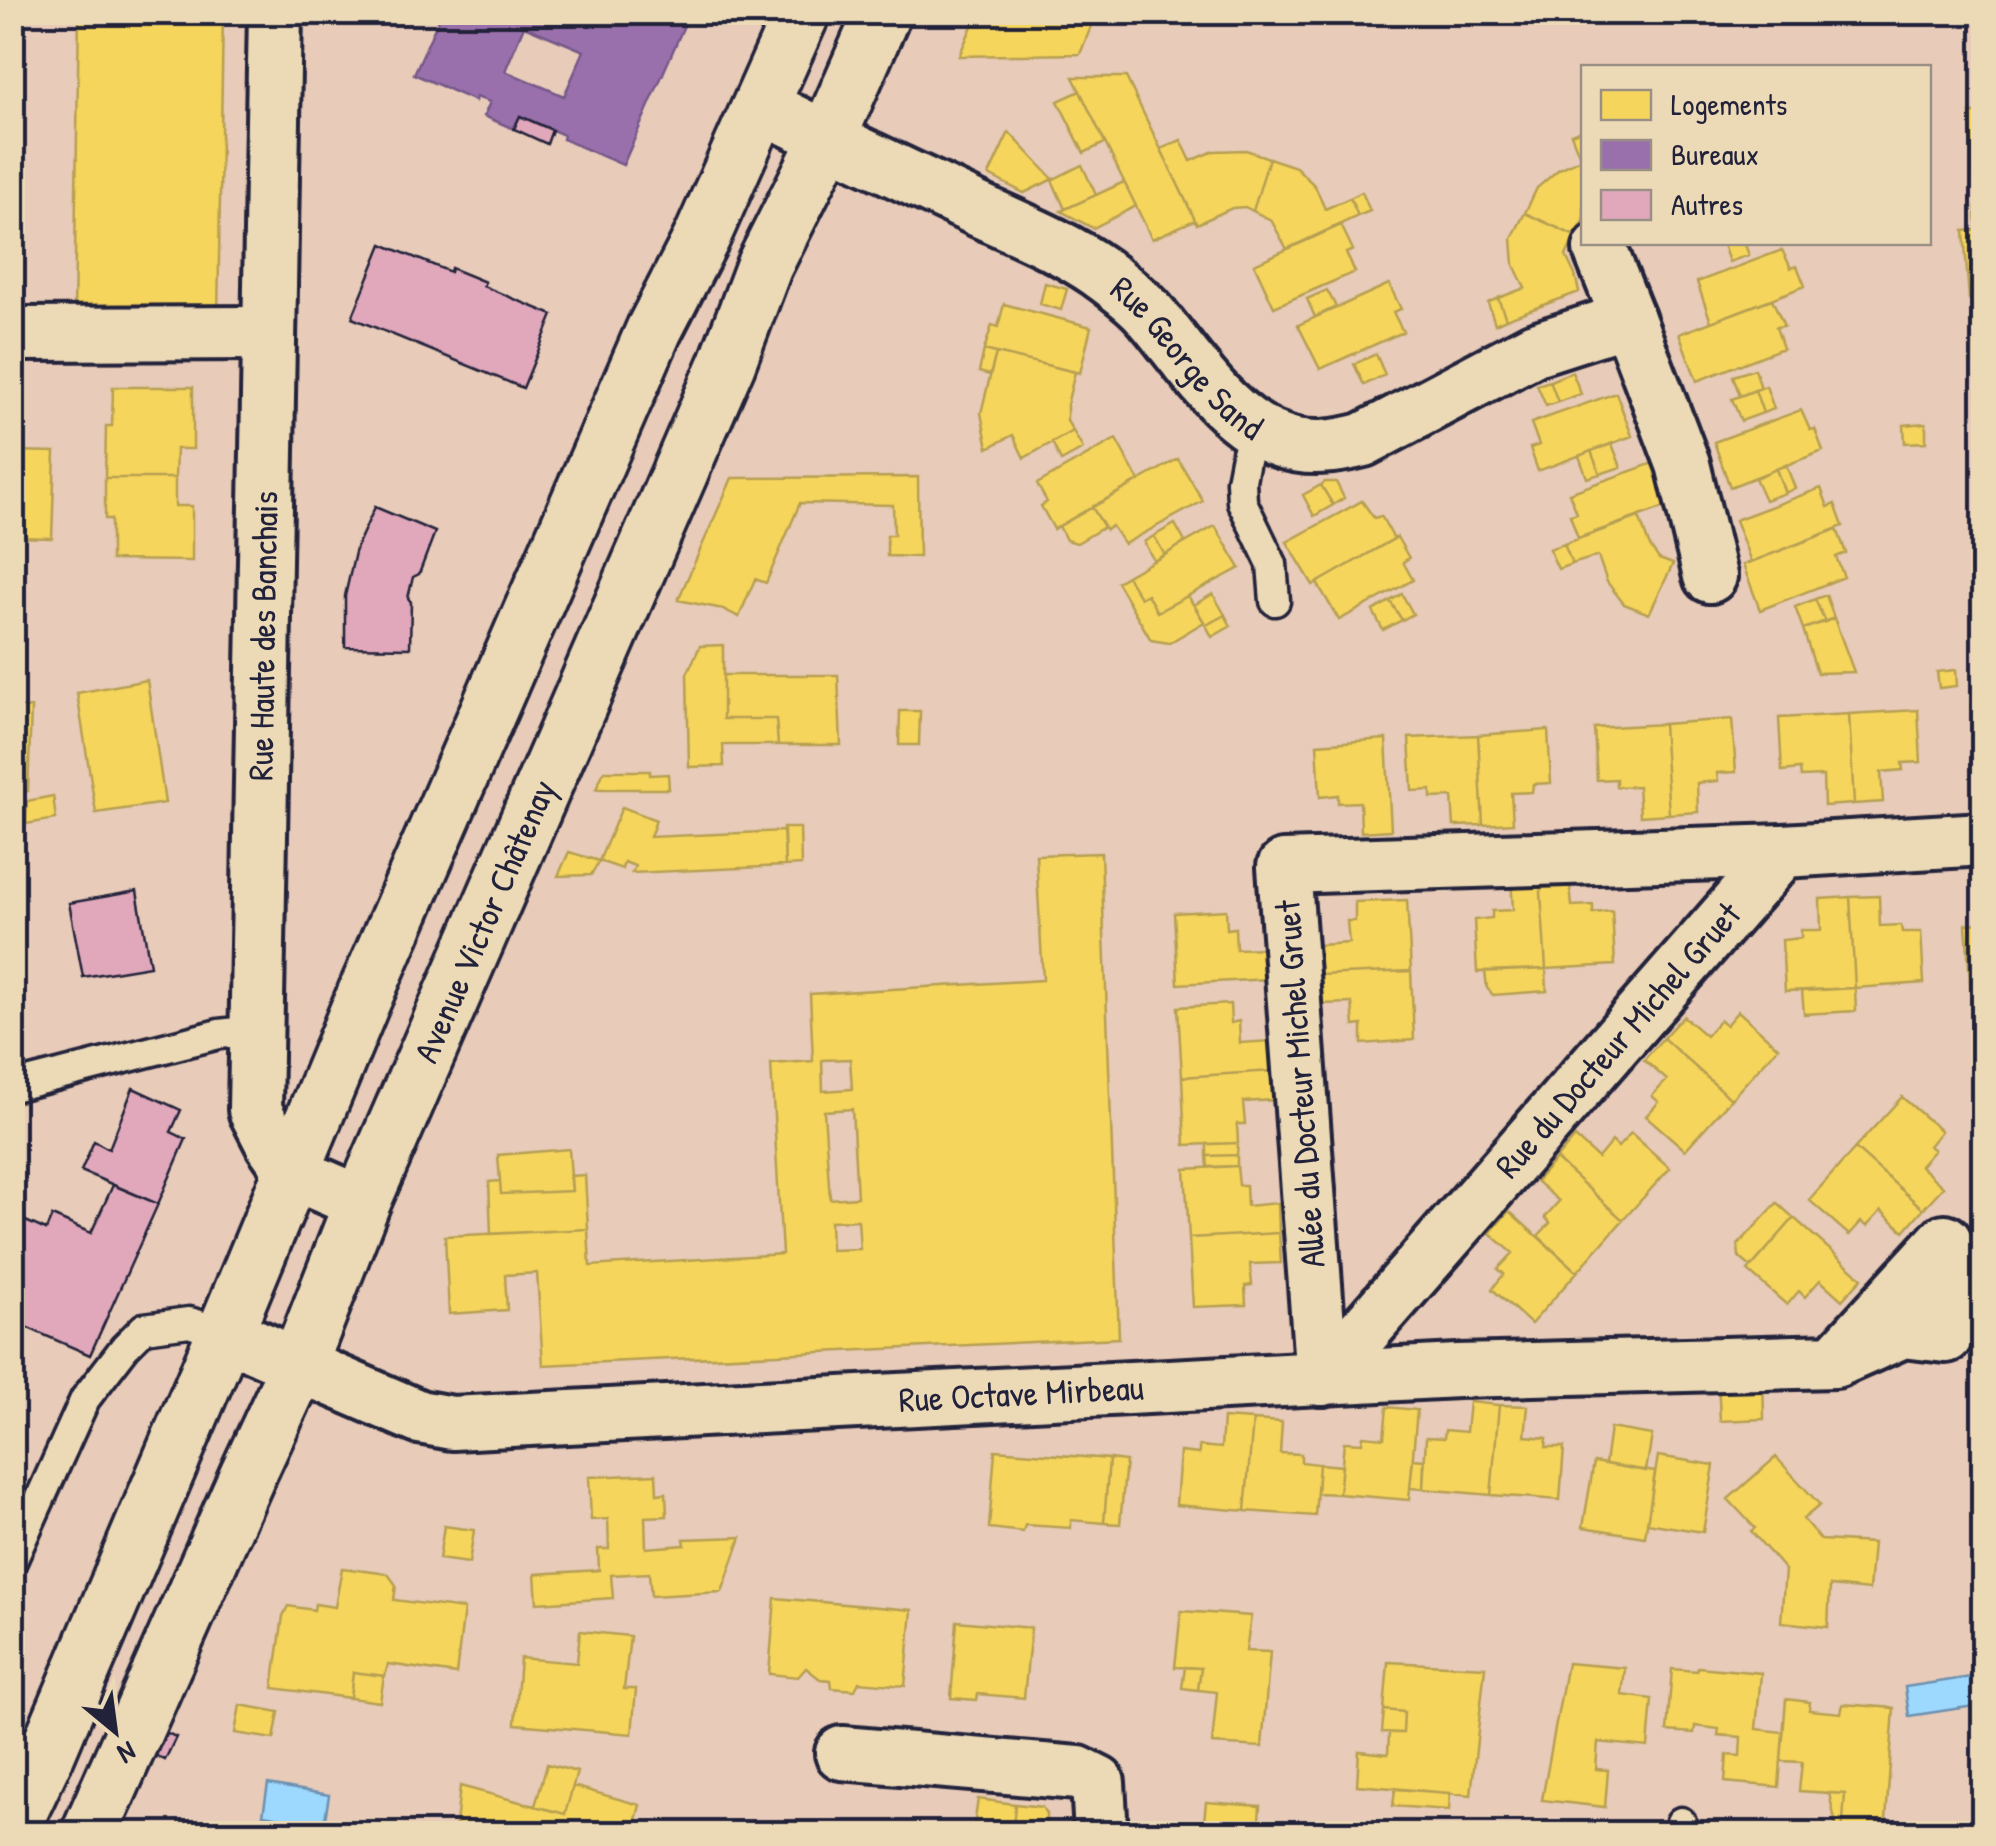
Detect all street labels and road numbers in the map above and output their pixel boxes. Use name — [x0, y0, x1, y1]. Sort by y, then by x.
street label: Rue George Sand — [1101, 265, 1272, 451]
street label: Rue Haute des Banchais — [236, 491, 289, 781]
street label: Avenue Victor Châtenay — [402, 772, 566, 1070]
street label: Rue du Docteur Michel Gruet — [1484, 891, 1752, 1188]
street label: Allée du Docteur Michel Gruet — [1263, 898, 1336, 1269]
street label: Rue Octave Mirbeau — [898, 1363, 1145, 1423]

